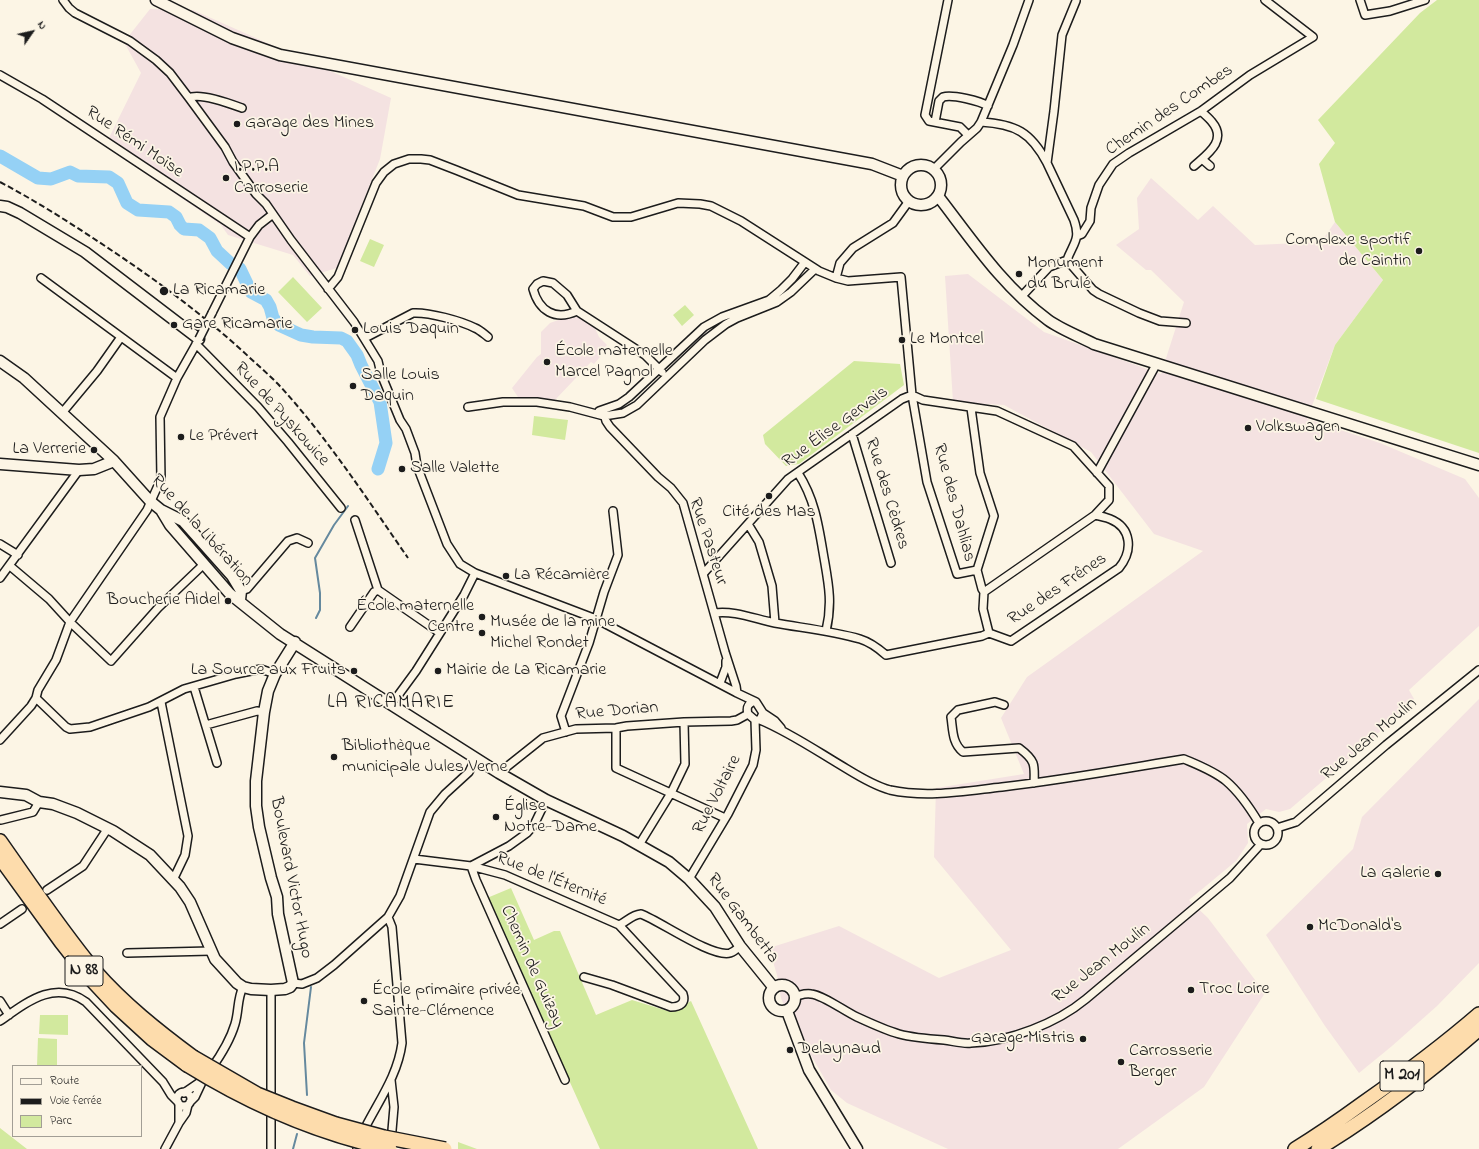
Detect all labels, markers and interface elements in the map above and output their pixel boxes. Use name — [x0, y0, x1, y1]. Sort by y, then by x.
north arrow — [12, 12, 52, 52]
text: N — [33, 18, 51, 33]
street label: Chemin des Combes — [1102, 60, 1238, 162]
street label: Rue Rémi Moïse — [81, 102, 187, 184]
place label: Garage des Mines — [245, 113, 374, 135]
marker: Garage des Mines — [232, 119, 242, 129]
place label: I.P.P.A Carroserie — [234, 157, 308, 200]
marker: I.P.P.A Carroserie — [221, 173, 231, 183]
place label: Complexe sportif de Caintin — [1285, 230, 1411, 272]
marker: Complexe sportif de Caintin — [1414, 246, 1424, 256]
place label: Monument du Brulé — [1027, 253, 1103, 296]
marker: Monument du Brulé — [1014, 269, 1024, 279]
place label: La Ricamarie — [173, 280, 265, 302]
marker: La Ricamarie — [158, 285, 170, 297]
place label: Gare Ricamarie — [182, 314, 293, 336]
place label: Louis Daquin — [363, 319, 459, 341]
marker: Gare Ricamarie — [169, 320, 179, 330]
marker: Louis Daquin — [350, 325, 360, 335]
place label: Le Montcel — [910, 329, 984, 351]
marker: Le Montcel — [897, 335, 907, 345]
place label: École maternelle Marcel Pagnol — [555, 341, 673, 384]
marker: École maternelle Marcel Pagnol — [542, 357, 552, 367]
street label: Rue de Pyskowice — [229, 359, 333, 471]
place label: Salle Louis Daquin — [361, 365, 440, 408]
marker: Salle Louis Daquin — [348, 381, 358, 391]
street label: Rue Élise Gervais — [779, 382, 893, 474]
place label: Volkswagen — [1256, 417, 1340, 439]
marker: Volkswagen — [1243, 423, 1253, 433]
place label: Le Prévert — [189, 426, 258, 448]
marker: Le Prévert — [176, 432, 186, 442]
street label: Rue des Cèdres — [859, 436, 913, 552]
place label: La Verrerie — [12, 439, 86, 461]
street label: Rue des Dahlias — [927, 442, 979, 564]
marker: La Verrerie — [89, 445, 99, 455]
place label: Salle Valette — [410, 458, 499, 480]
marker: Salle Valette — [397, 464, 407, 474]
street label: Rue de la Libération — [145, 471, 257, 591]
marker: Cité des Mas — [764, 491, 774, 501]
street label: Rue Pasteur — [683, 495, 731, 589]
place label: Cité des Mas — [722, 502, 816, 524]
street label: Rue des Frênes — [1004, 549, 1112, 631]
place label: La Récamière — [514, 565, 610, 587]
marker: La Récamière — [501, 571, 511, 581]
place label: Boucherie Aidel — [107, 590, 220, 612]
marker: Boucherie Aidel — [223, 596, 233, 606]
place label: École maternelle Centre — [356, 596, 474, 638]
marker: École maternelle Centre — [477, 612, 487, 622]
place label: Musée de la mine Michel Rondet — [490, 612, 615, 654]
marker: Musée de la mine Michel Rondet — [477, 628, 487, 638]
place label: La Source aux Fruits — [191, 660, 346, 682]
place label: Mairie de La Ricamarie — [446, 660, 606, 682]
marker: La Source aux Fruits — [349, 666, 359, 676]
marker: Mairie de La Ricamarie — [433, 666, 443, 676]
district label: LA RICAMARIE — [327, 692, 455, 716]
street label: Rue Jean Moulin — [1318, 694, 1422, 786]
street label: Rue Dorian — [575, 698, 659, 726]
place label: Bibliothèque municipale Jules Verne — [342, 736, 507, 778]
marker: Bibliothèque municipale Jules Verne — [329, 752, 339, 762]
street label: Rue Voltaire — [689, 752, 747, 838]
street label: Boulevard Victor Hugo — [264, 795, 316, 961]
place label: Église Notre-Dame — [504, 796, 597, 838]
marker: Église Notre-Dame — [491, 812, 501, 822]
street label: Rue de l'Éternité — [493, 848, 609, 912]
place label: La Galerie — [1360, 863, 1430, 885]
marker: La Galerie — [1433, 869, 1443, 879]
street label: Rue Gambetta — [701, 870, 783, 968]
street label: Chemin de Guizay — [494, 902, 568, 1032]
place label: McDonald's — [1318, 916, 1402, 938]
street label: Rue Jean Moulin — [1049, 919, 1155, 1009]
marker: McDonald's — [1305, 922, 1315, 932]
road number: N 88 — [65, 956, 103, 986]
place label: Troc Loire — [1199, 979, 1270, 1001]
place label: École primaire privée Sainte-Clémence — [372, 980, 521, 1022]
marker: Troc Loire — [1186, 985, 1196, 995]
marker: École primaire privée Sainte-Clémence — [359, 996, 369, 1006]
place label: Garage Mistris — [971, 1028, 1075, 1050]
marker: Garage Mistris — [1078, 1034, 1088, 1044]
place label: Delaynaud — [798, 1039, 881, 1061]
place label: Carrosserie Berger — [1129, 1041, 1212, 1084]
marker: Delaynaud — [785, 1045, 795, 1055]
marker: Carrosserie Berger — [1116, 1057, 1126, 1067]
road number: M 201 — [1380, 1061, 1424, 1091]
legend — [12, 1065, 142, 1137]
text: Route — [50, 1072, 79, 1090]
text: Voie ferrée — [50, 1092, 102, 1110]
text: Parc — [50, 1112, 72, 1130]

